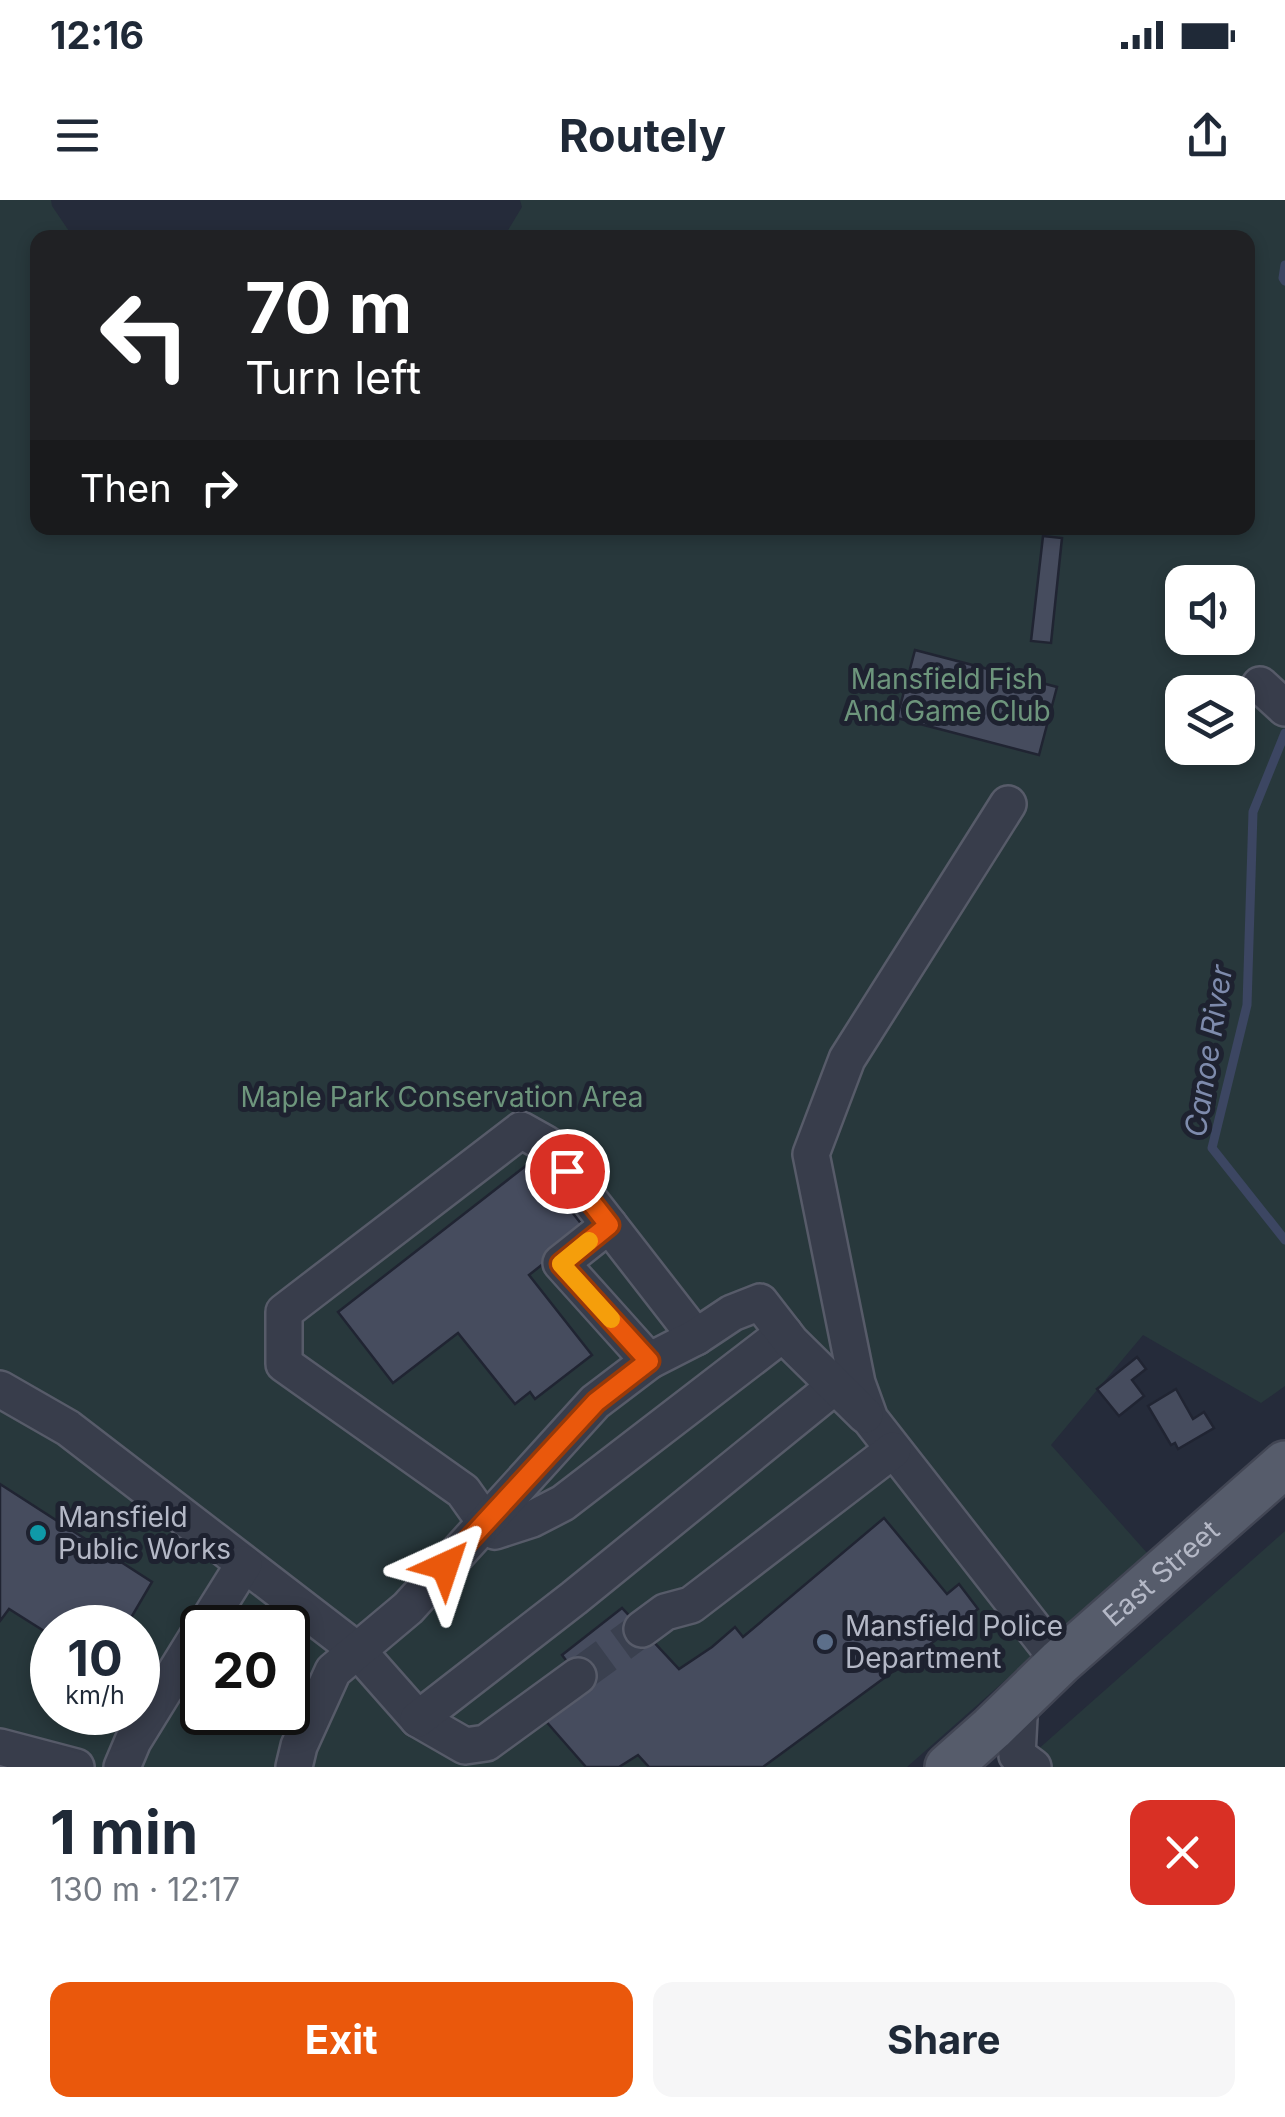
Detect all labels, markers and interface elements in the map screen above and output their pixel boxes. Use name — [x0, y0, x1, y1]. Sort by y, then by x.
text: 12:16 — [50, 12, 144, 58]
icon: menu — [50, 108, 105, 163]
text: Routely — [559, 108, 726, 163]
icon: share — [1180, 108, 1235, 163]
text: 70 m — [245, 265, 412, 350]
icon: left — [80, 270, 210, 400]
text: Turn left — [245, 350, 421, 405]
icon: right — [192, 460, 247, 515]
text: Then — [80, 465, 172, 511]
map controls — [1165, 565, 1255, 765]
button: sound — [1165, 565, 1255, 655]
park label: Mansfield Fish And Game Club — [843, 662, 1051, 728]
button: layers — [1165, 675, 1255, 765]
water label: Canoe River — [1177, 962, 1239, 1139]
park label: Maple Park Conservation Area — [240, 1080, 644, 1114]
pin — [525, 1129, 610, 1214]
icon: arrive — [540, 1144, 595, 1199]
place label: Mansfield Public Works — [58, 1500, 231, 1566]
street label: East Street — [1096, 1513, 1226, 1633]
position arrow — [393, 1514, 497, 1618]
marker: Mansfield Public Works — [27, 1522, 49, 1544]
speed limit sign: 20 — [180, 1605, 310, 1735]
place label: Mansfield Police Department — [845, 1609, 1063, 1675]
text: 10 — [67, 1628, 123, 1688]
marker: Mansfield Police Department — [814, 1631, 836, 1653]
text: km/h — [65, 1680, 125, 1710]
text: 1 min — [50, 1796, 198, 1868]
button: close — [1130, 1800, 1235, 1905]
text: 130 m · 12:17 — [50, 1870, 240, 1909]
button: Exit — [50, 1982, 633, 2097]
button: Share — [653, 1982, 1235, 2097]

